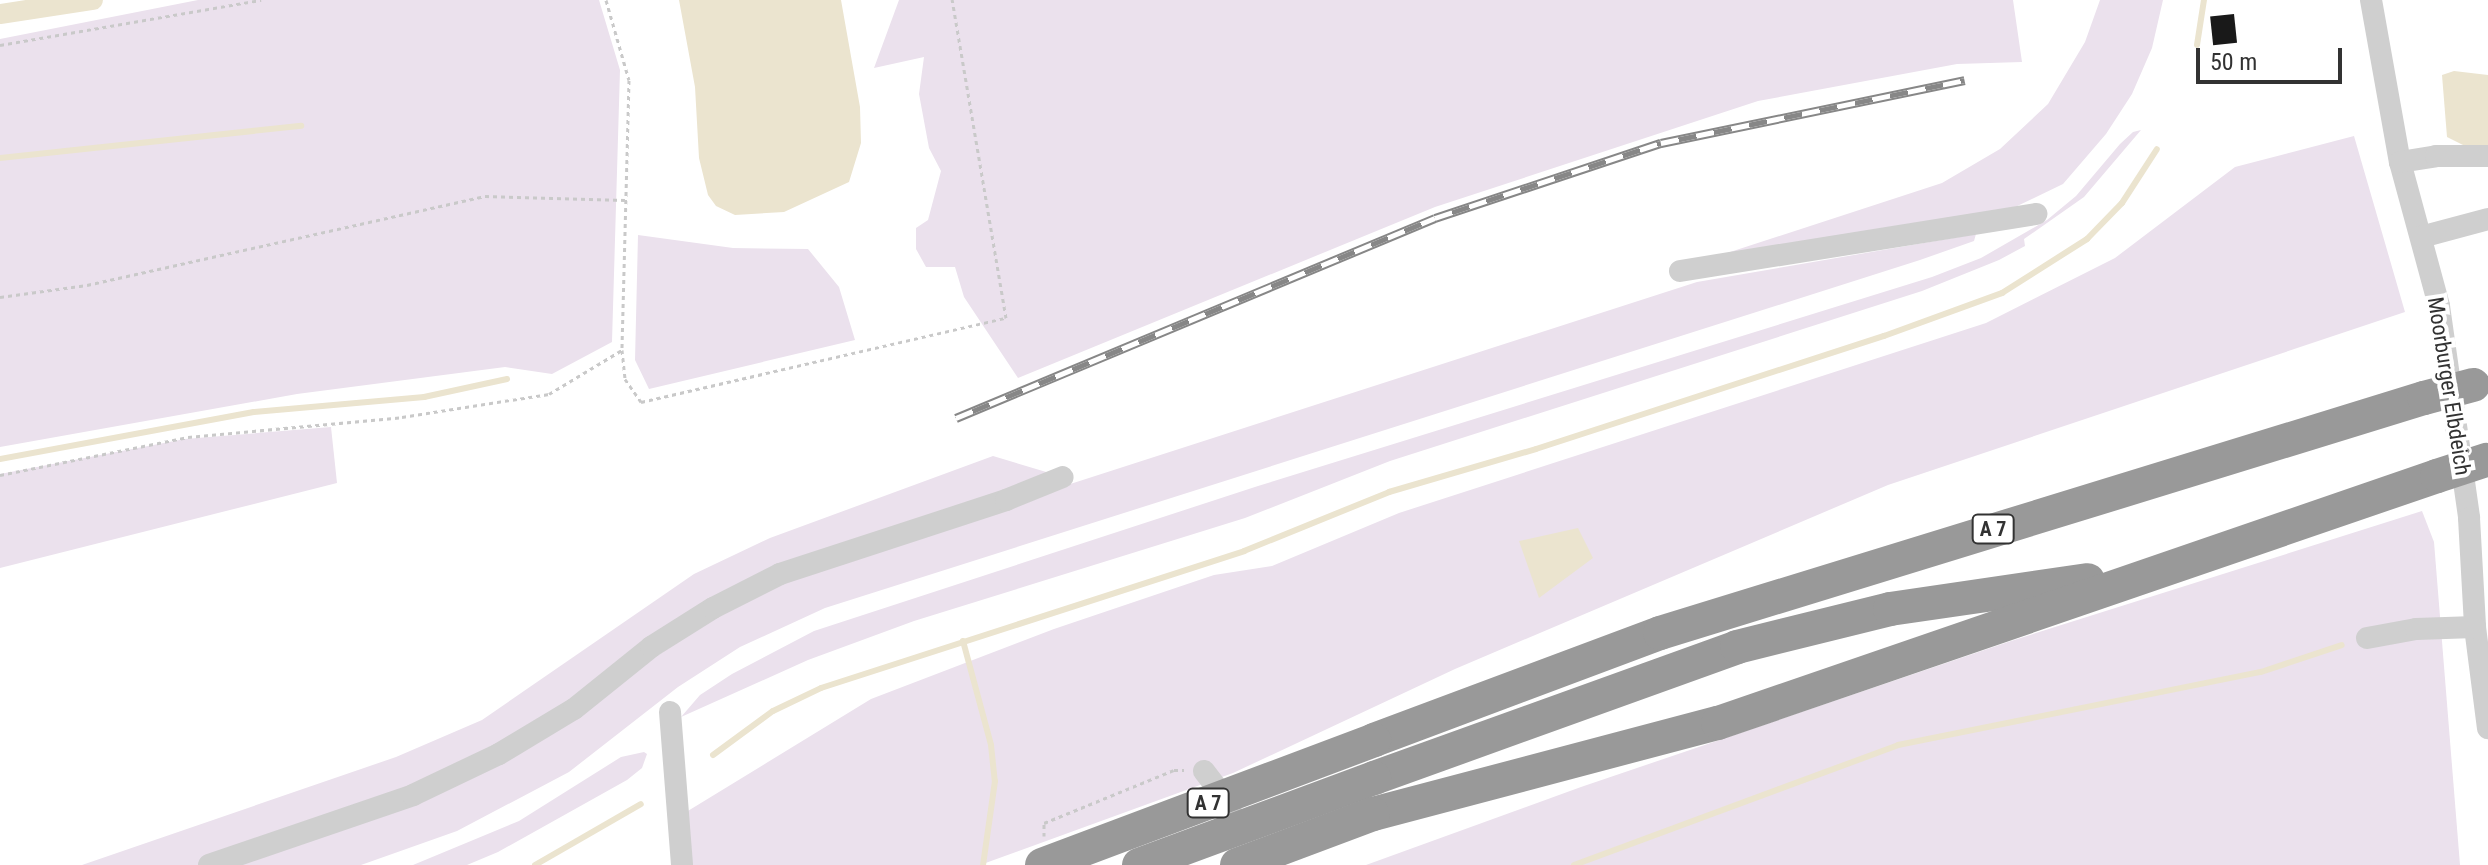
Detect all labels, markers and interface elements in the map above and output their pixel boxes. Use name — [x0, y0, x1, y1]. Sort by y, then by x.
scale bar — [2200, 32, 2346, 82]
text: 50 m — [2210, 48, 2257, 76]
street label: Moorburger Elbdeich — [2422, 295, 2476, 477]
road number: A 7 — [1971, 513, 2015, 545]
road number: A 7 — [1186, 787, 1230, 819]

